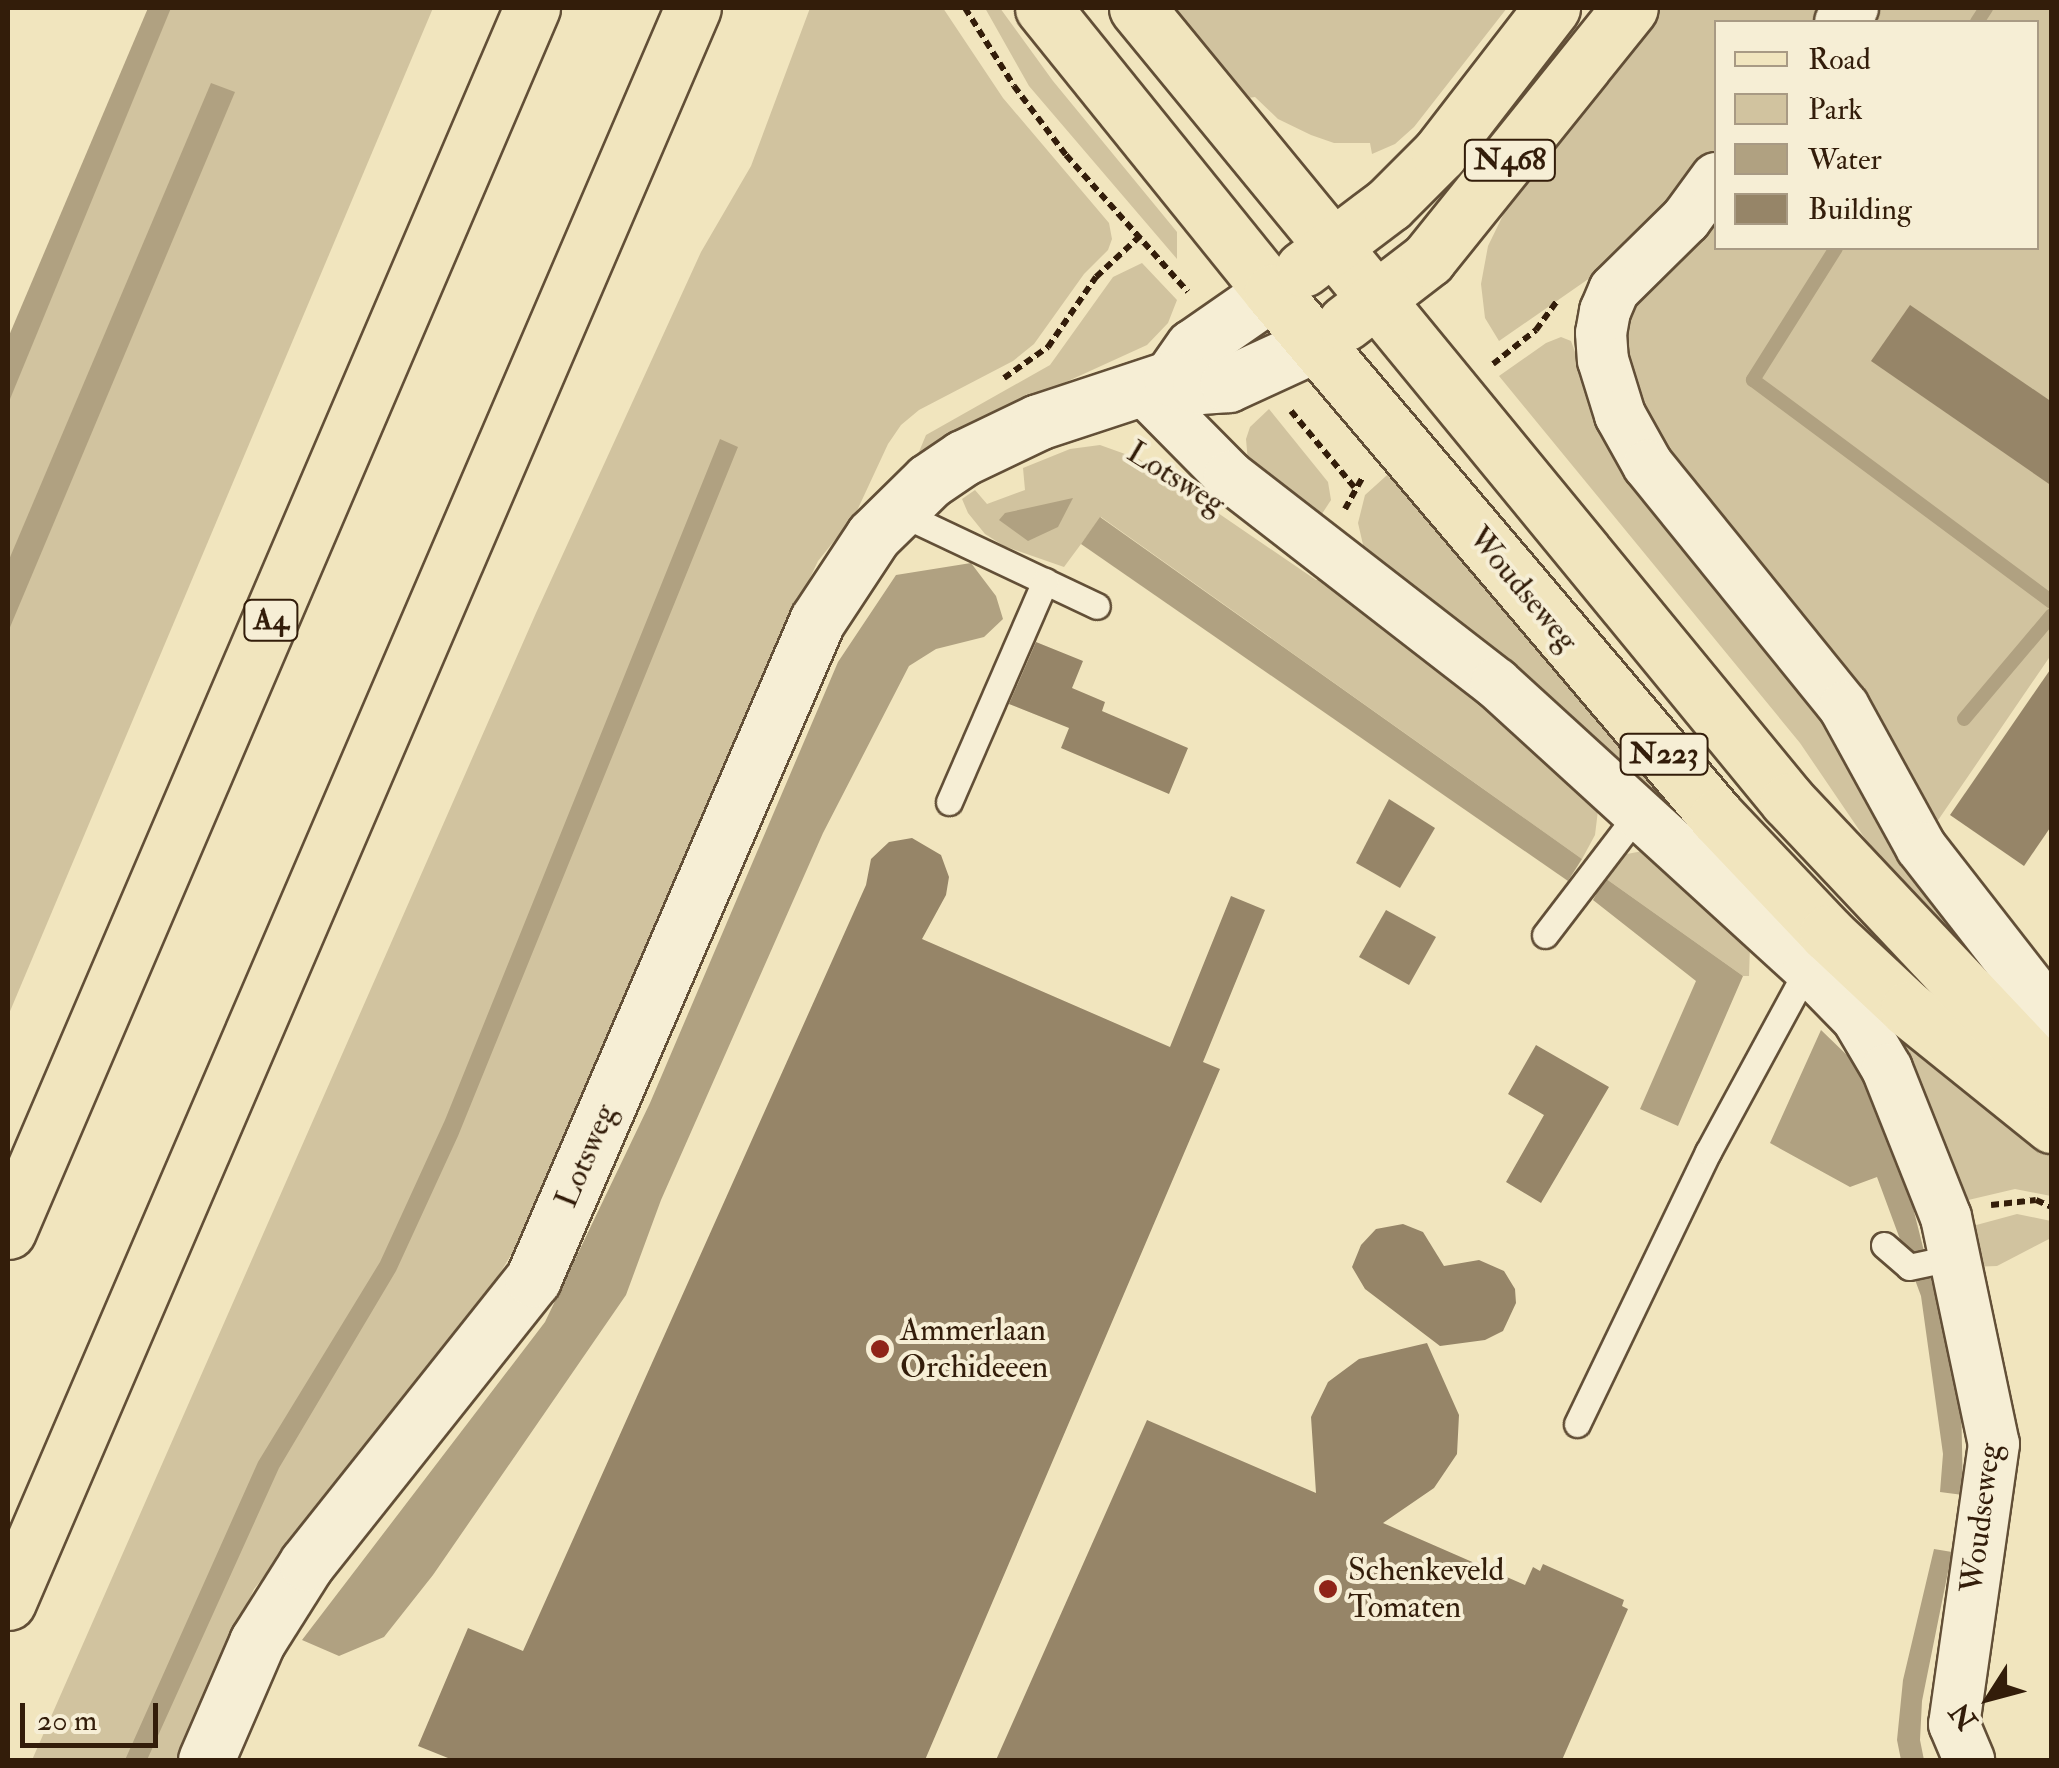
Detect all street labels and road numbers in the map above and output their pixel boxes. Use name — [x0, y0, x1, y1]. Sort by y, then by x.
road number: N468 — [1462, 135, 1558, 185]
street label: Lotsweg — [1120, 433, 1232, 523]
street label: Woudseweg — [1460, 519, 1586, 659]
road number: A4 — [241, 595, 301, 645]
road number: N223 — [1619, 729, 1709, 779]
street label: Lotsweg — [547, 1098, 625, 1214]
street label: Woudseweg — [1953, 1441, 2009, 1595]

